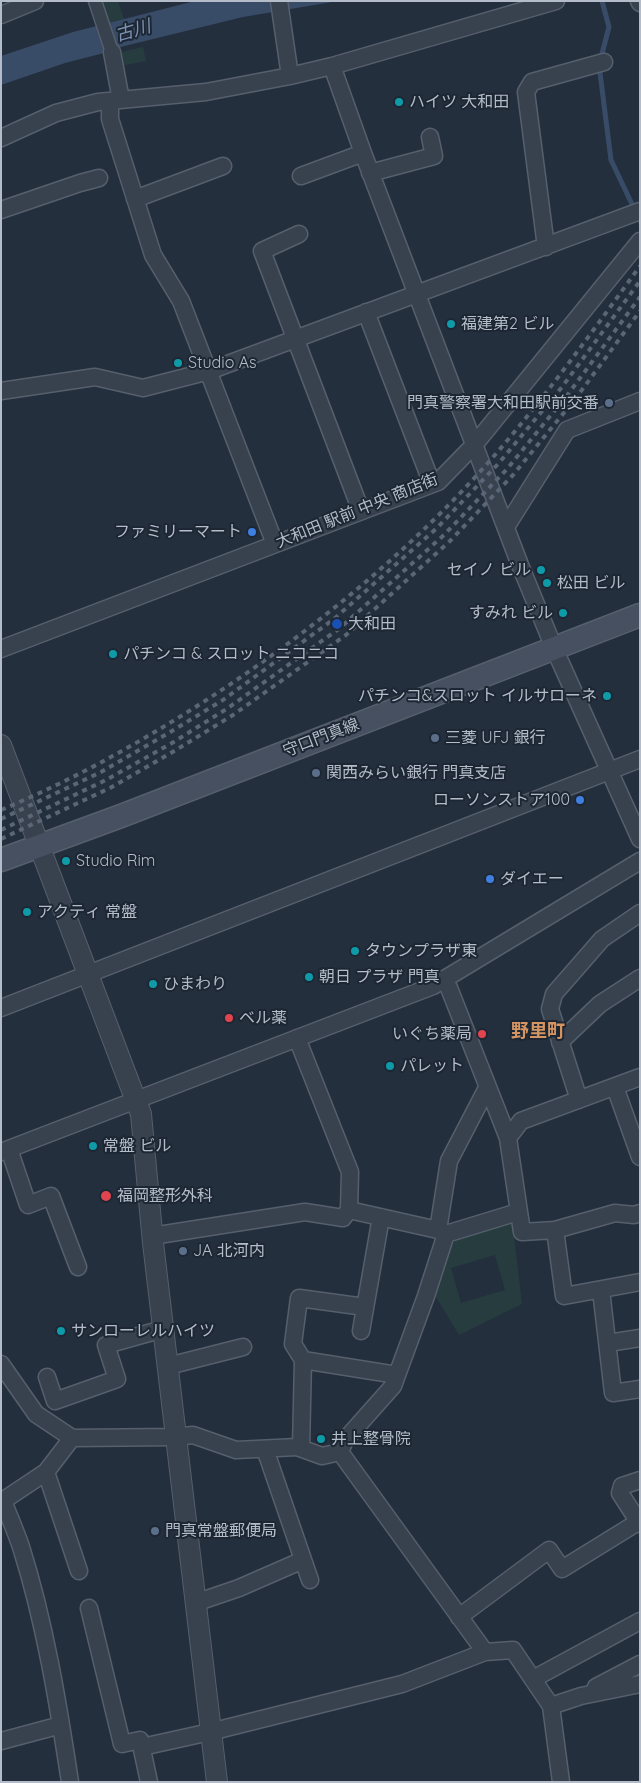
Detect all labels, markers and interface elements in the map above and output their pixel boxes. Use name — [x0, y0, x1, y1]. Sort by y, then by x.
water label: 古川 — [113, 16, 153, 46]
place label: ハイツ 大和田 — [409, 92, 509, 112]
marker: ハイツ 大和田 — [393, 96, 405, 108]
place label: 福建第2 ビル — [461, 314, 554, 334]
marker: 福建第2 ビル — [445, 318, 457, 330]
place label: Studio As — [188, 353, 257, 373]
marker: Studio As — [172, 357, 184, 369]
place label: 門真警察署大和田駅前交番 — [407, 393, 599, 413]
marker: 門真警察署大和田駅前交番 — [603, 397, 615, 409]
street label: 大和田 駅前 中央 商店街 — [273, 470, 441, 552]
place label: ファミリーマート — [114, 522, 242, 542]
marker: ファミリーマート — [246, 526, 258, 538]
place label: セイノ ビル — [447, 560, 531, 580]
marker: セイノ ビル — [535, 564, 547, 576]
place label: 松田 ビル — [557, 573, 625, 593]
marker: 松田 ビル — [541, 577, 553, 589]
place label: すみれ ビル — [469, 603, 553, 623]
marker: すみれ ビル — [557, 607, 569, 619]
place label: 大和田 — [348, 614, 396, 634]
marker: 大和田 — [330, 617, 344, 631]
place label: パチンコ & スロット ニコニコ — [123, 644, 339, 664]
marker: パチンコ & スロット ニコニコ — [107, 648, 119, 660]
place label: パチンコ&スロット イルサローネ — [358, 686, 597, 706]
marker: パチンコ&スロット イルサローネ — [601, 690, 613, 702]
street label: 守口門真線 — [280, 715, 362, 761]
place label: 三菱 UFJ 銀行 — [445, 728, 545, 748]
marker: 三菱 UFJ 銀行 — [429, 732, 441, 744]
place label: 関西みらい銀行 門真支店 — [326, 763, 506, 783]
marker: 関西みらい銀行 門真支店 — [310, 767, 322, 779]
place label: ローソンストア100 — [433, 790, 570, 810]
marker: ローソンストア100 — [574, 794, 586, 806]
place label: Studio Rim — [76, 851, 155, 871]
marker: Studio Rim — [60, 855, 72, 867]
place label: ダイエー — [500, 869, 564, 889]
marker: ダイエー — [484, 873, 496, 885]
place label: アクティ 常盤 — [37, 902, 137, 922]
marker: アクティ 常盤 — [21, 906, 33, 918]
place label: タウンプラザ東 — [365, 941, 477, 961]
marker: タウンプラザ東 — [349, 945, 361, 957]
place label: 朝日 プラザ 門真 — [319, 967, 440, 987]
marker: 朝日 プラザ 門真 — [303, 971, 315, 983]
place label: ひまわり — [163, 974, 227, 994]
marker: ひまわり — [147, 978, 159, 990]
place label: ベル薬 — [239, 1008, 287, 1028]
marker: ベル薬 — [223, 1012, 235, 1024]
district label: 野里町 — [511, 1021, 565, 1043]
place label: いぐち薬局 — [392, 1024, 472, 1044]
marker: いぐち薬局 — [476, 1028, 488, 1040]
place label: パレット — [400, 1056, 464, 1076]
marker: パレット — [384, 1060, 396, 1072]
place label: 常盤 ビル — [103, 1136, 171, 1156]
marker: 常盤 ビル — [87, 1140, 99, 1152]
place label: 福岡整形外科 — [117, 1186, 213, 1206]
marker: 福岡整形外科 — [99, 1189, 113, 1203]
place label: JA 北河内 — [193, 1241, 265, 1261]
marker: JA 北河内 — [177, 1245, 189, 1257]
place label: サンローレルハイツ — [71, 1321, 215, 1341]
marker: サンローレルハイツ — [55, 1325, 67, 1337]
place label: 井上整骨院 — [331, 1429, 411, 1449]
marker: 井上整骨院 — [315, 1433, 327, 1445]
place label: 門真常盤郵便局 — [165, 1521, 277, 1541]
marker: 門真常盤郵便局 — [149, 1525, 161, 1537]

